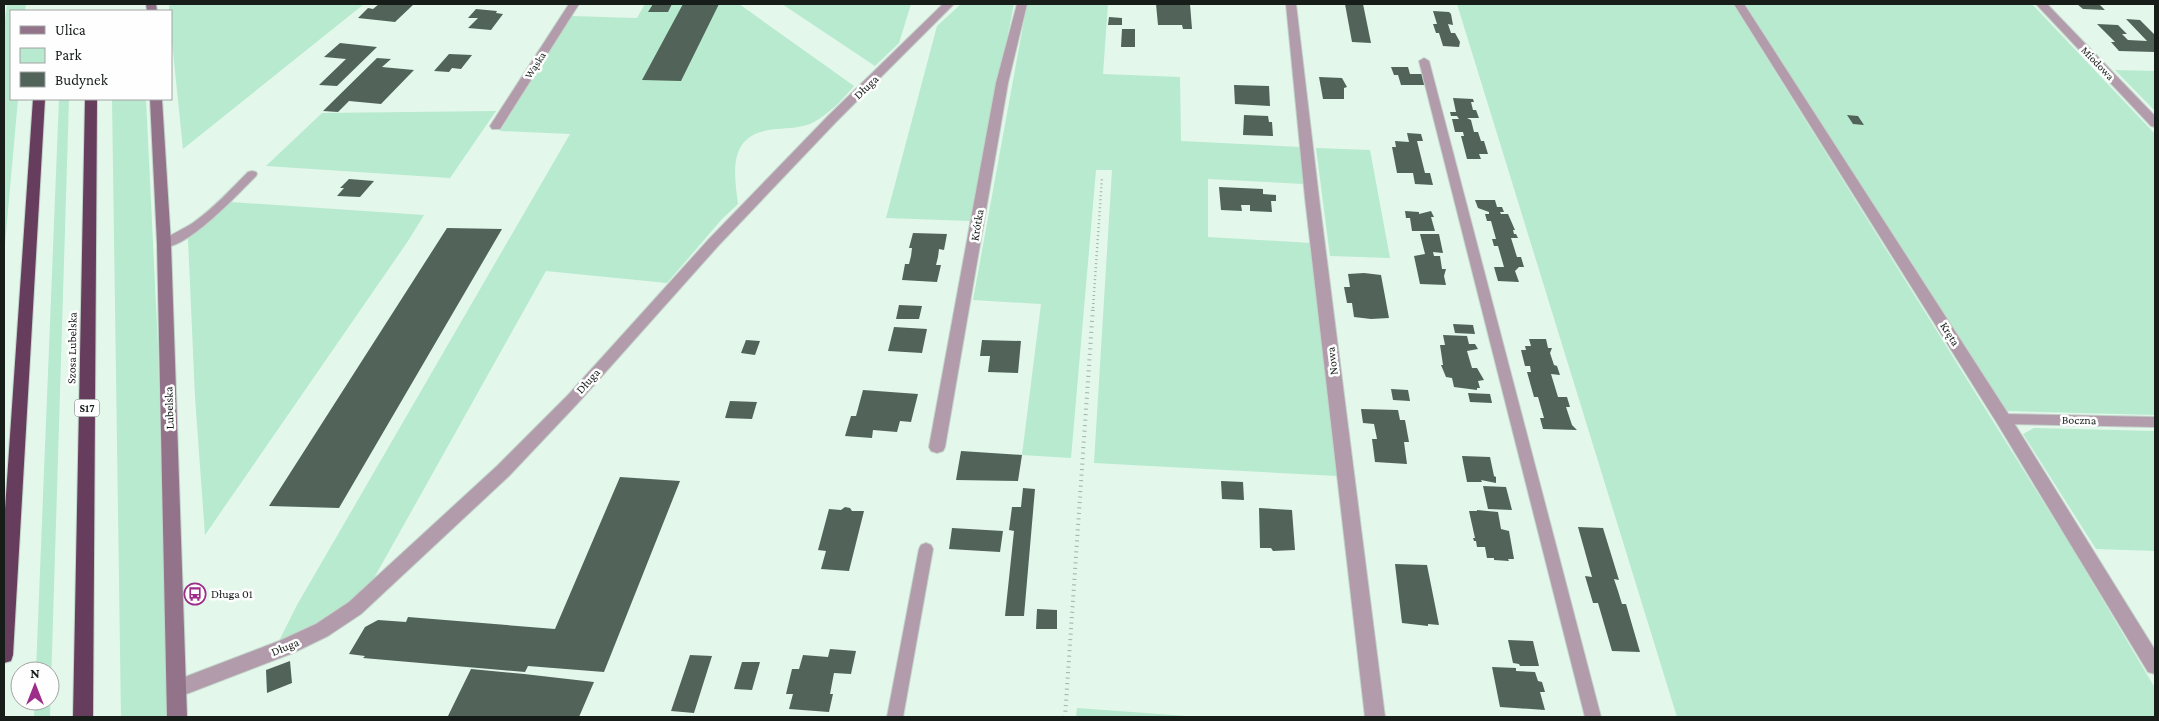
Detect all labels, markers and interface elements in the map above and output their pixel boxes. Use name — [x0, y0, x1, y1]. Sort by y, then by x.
legend — [10, 10, 172, 100]
text: Ulica — [55, 22, 86, 38]
street label: Miodowa — [2079, 44, 2117, 82]
text: Park — [55, 47, 82, 63]
street label: Wąska — [522, 49, 549, 81]
text: Budynek — [55, 72, 109, 89]
street label: Długa — [851, 72, 882, 102]
street label: Krótka — [967, 208, 987, 242]
street label: Szosa Lubelska — [64, 311, 80, 384]
street label: Kręta — [1937, 319, 1963, 349]
street label: Nowa — [1323, 346, 1341, 376]
street label: Długa — [573, 365, 603, 396]
street label: Lubelska — [161, 386, 177, 430]
road number: S17 — [74, 399, 100, 416]
street label: Boczna — [2062, 413, 2097, 427]
bus stop icon: Długa 01 — [183, 582, 207, 606]
place label: Długa 01 — [211, 587, 253, 601]
street label: Długa — [269, 635, 301, 659]
north arrow — [10, 661, 60, 711]
text: N — [30, 665, 40, 681]

